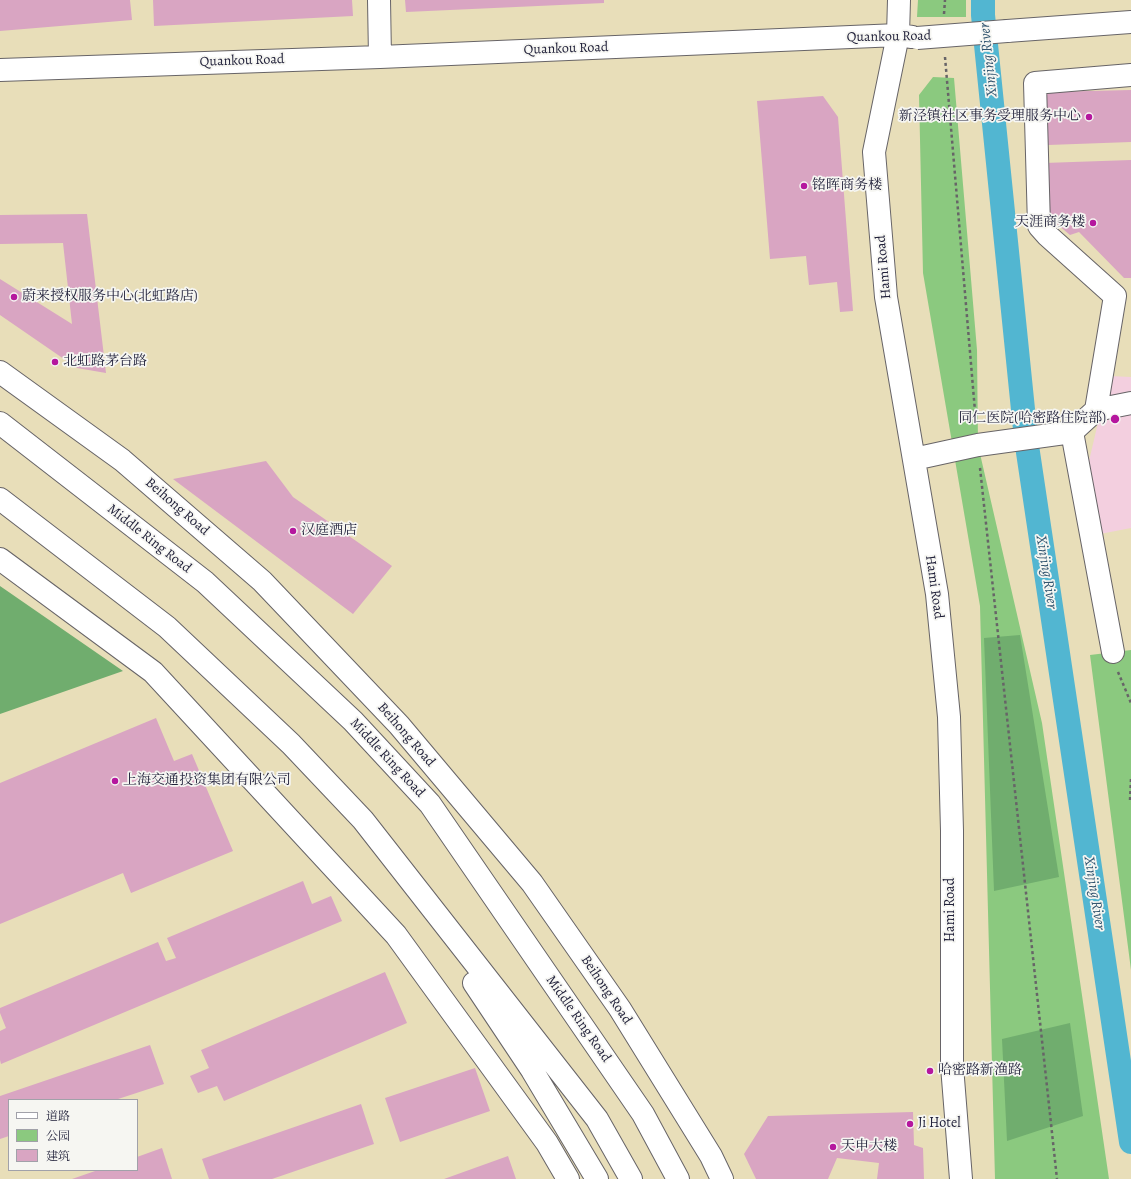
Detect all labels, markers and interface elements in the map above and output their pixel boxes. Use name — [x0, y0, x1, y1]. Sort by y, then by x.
water label: Xinjing River — [976, 22, 1002, 98]
street label: Quankou Road — [847, 28, 931, 46]
street label: Quankou Road — [523, 39, 609, 59]
street label: Quankou Road — [199, 51, 285, 71]
place label: 新泾镇社区事务受理服务中心 — [899, 109, 1081, 125]
marker: 新泾镇社区事务受理服务中心 — [1084, 112, 1094, 122]
place label: 铭晖商务楼 — [812, 178, 882, 194]
marker: 铭晖商务楼 — [799, 181, 809, 191]
place label: 天涯商务楼 — [1015, 215, 1085, 231]
marker: 天涯商务楼 — [1088, 218, 1098, 228]
street label: Hami Road — [873, 234, 895, 300]
place label: 蔚来授权服务中心(北虹路店) — [22, 289, 198, 305]
marker: 蔚来授权服务中心(北虹路店) — [9, 292, 19, 302]
place label: 北虹路茅台路 — [63, 354, 147, 370]
marker: 北虹路茅台路 — [50, 357, 60, 367]
place label: 同仁医院(哈密路住院部) — [958, 411, 1106, 427]
marker: 同仁医院(哈密路住院部) — [1109, 413, 1121, 425]
street label: Beihong Road — [141, 475, 213, 539]
street label: Middle Ring Road — [104, 501, 194, 577]
place label: 汉庭酒店 — [301, 523, 357, 539]
marker: 汉庭酒店 — [288, 526, 298, 536]
water label: Xinjing River — [1031, 534, 1061, 610]
street label: Hami Road — [921, 554, 947, 620]
street label: Beihong Road — [374, 699, 438, 771]
street label: Middle Ring Road — [346, 715, 428, 801]
place label: 上海交通投资集团有限公司 — [123, 773, 291, 789]
marker: 上海交通投资集团有限公司 — [110, 776, 120, 786]
water label: Xinjing River — [1079, 855, 1109, 931]
street label: Hami Road — [943, 878, 959, 942]
street label: Beihong Road — [577, 952, 635, 1028]
street label: Middle Ring Road — [542, 972, 614, 1066]
place label: 哈密路新渔路 — [938, 1063, 1022, 1079]
marker: 哈密路新渔路 — [925, 1066, 935, 1076]
legend — [8, 1099, 138, 1171]
text: 道路 — [46, 1108, 70, 1124]
place label: Ji Hotel — [918, 1116, 961, 1132]
marker: Ji Hotel — [905, 1119, 915, 1129]
text: 公园 — [46, 1128, 70, 1144]
place label: 天申大楼 — [841, 1139, 897, 1155]
marker: 天申大楼 — [828, 1142, 838, 1152]
text: 建筑 — [46, 1148, 70, 1164]

